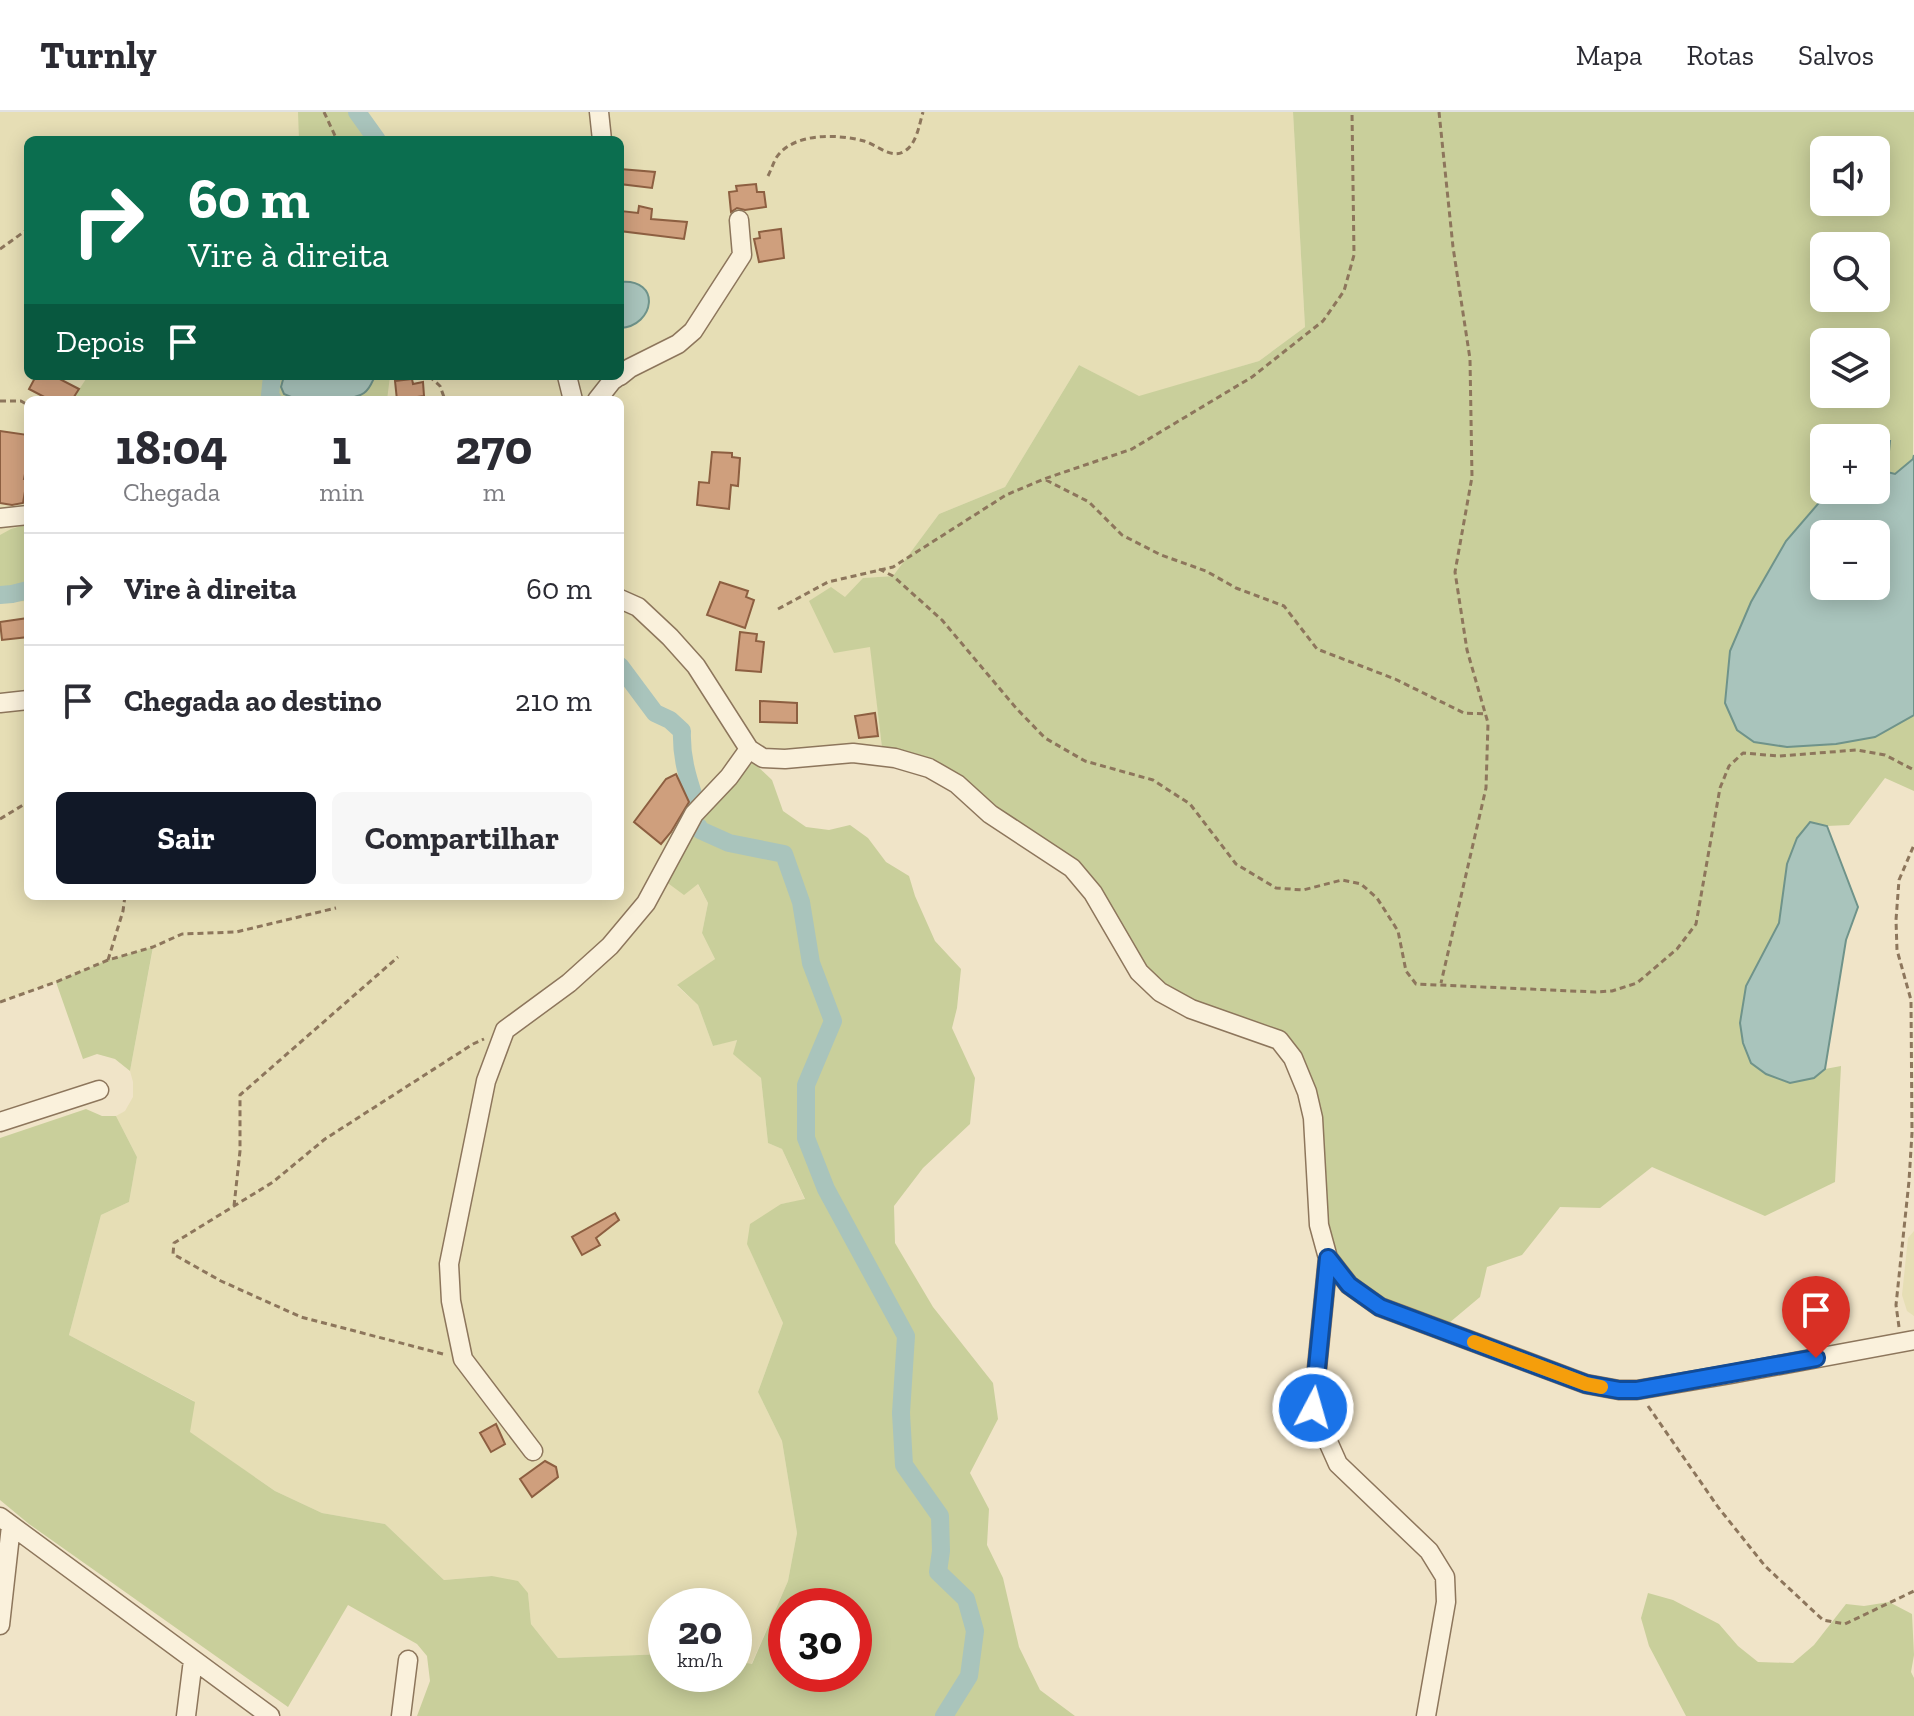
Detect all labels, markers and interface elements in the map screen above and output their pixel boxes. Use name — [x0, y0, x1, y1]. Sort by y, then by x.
text: Turnly — [40, 32, 157, 78]
text: Mapa — [1576, 39, 1643, 72]
text: Rotas — [1687, 39, 1754, 72]
text: Salvos — [1798, 39, 1874, 72]
map controls — [1810, 136, 1890, 600]
button: sound — [1810, 136, 1890, 216]
text: 60 m — [188, 165, 310, 232]
icon: right — [56, 168, 160, 272]
button: search — [1810, 232, 1890, 312]
text: Vire à direita — [188, 233, 389, 276]
icon: arrive — [161, 320, 205, 364]
text: Depois — [56, 324, 145, 360]
button: layers — [1810, 328, 1890, 408]
text: 18:04 — [116, 419, 228, 476]
text: 1 — [332, 419, 351, 476]
text: 270 — [455, 419, 533, 476]
button: + — [1810, 424, 1890, 504]
text: Chegada — [123, 476, 220, 508]
text: min — [319, 476, 364, 508]
text: m — [483, 476, 505, 508]
button: − — [1810, 520, 1890, 600]
icon: right — [56, 567, 100, 611]
text: Vire à direita — [124, 571, 297, 607]
text: 60 m — [526, 571, 592, 607]
icon: arrive — [56, 679, 100, 723]
text: Chegada ao destino — [124, 683, 382, 719]
text: 210 m — [515, 683, 592, 719]
button: Sair — [56, 792, 316, 884]
button: Compartilhar — [332, 792, 592, 884]
pin — [1782, 1276, 1850, 1358]
icon: arrive — [1794, 1288, 1838, 1332]
position arrow — [1271, 1366, 1355, 1450]
speed limit sign: 30 — [768, 1588, 872, 1692]
text: 20 — [678, 1606, 722, 1654]
text: km/h — [677, 1648, 723, 1672]

